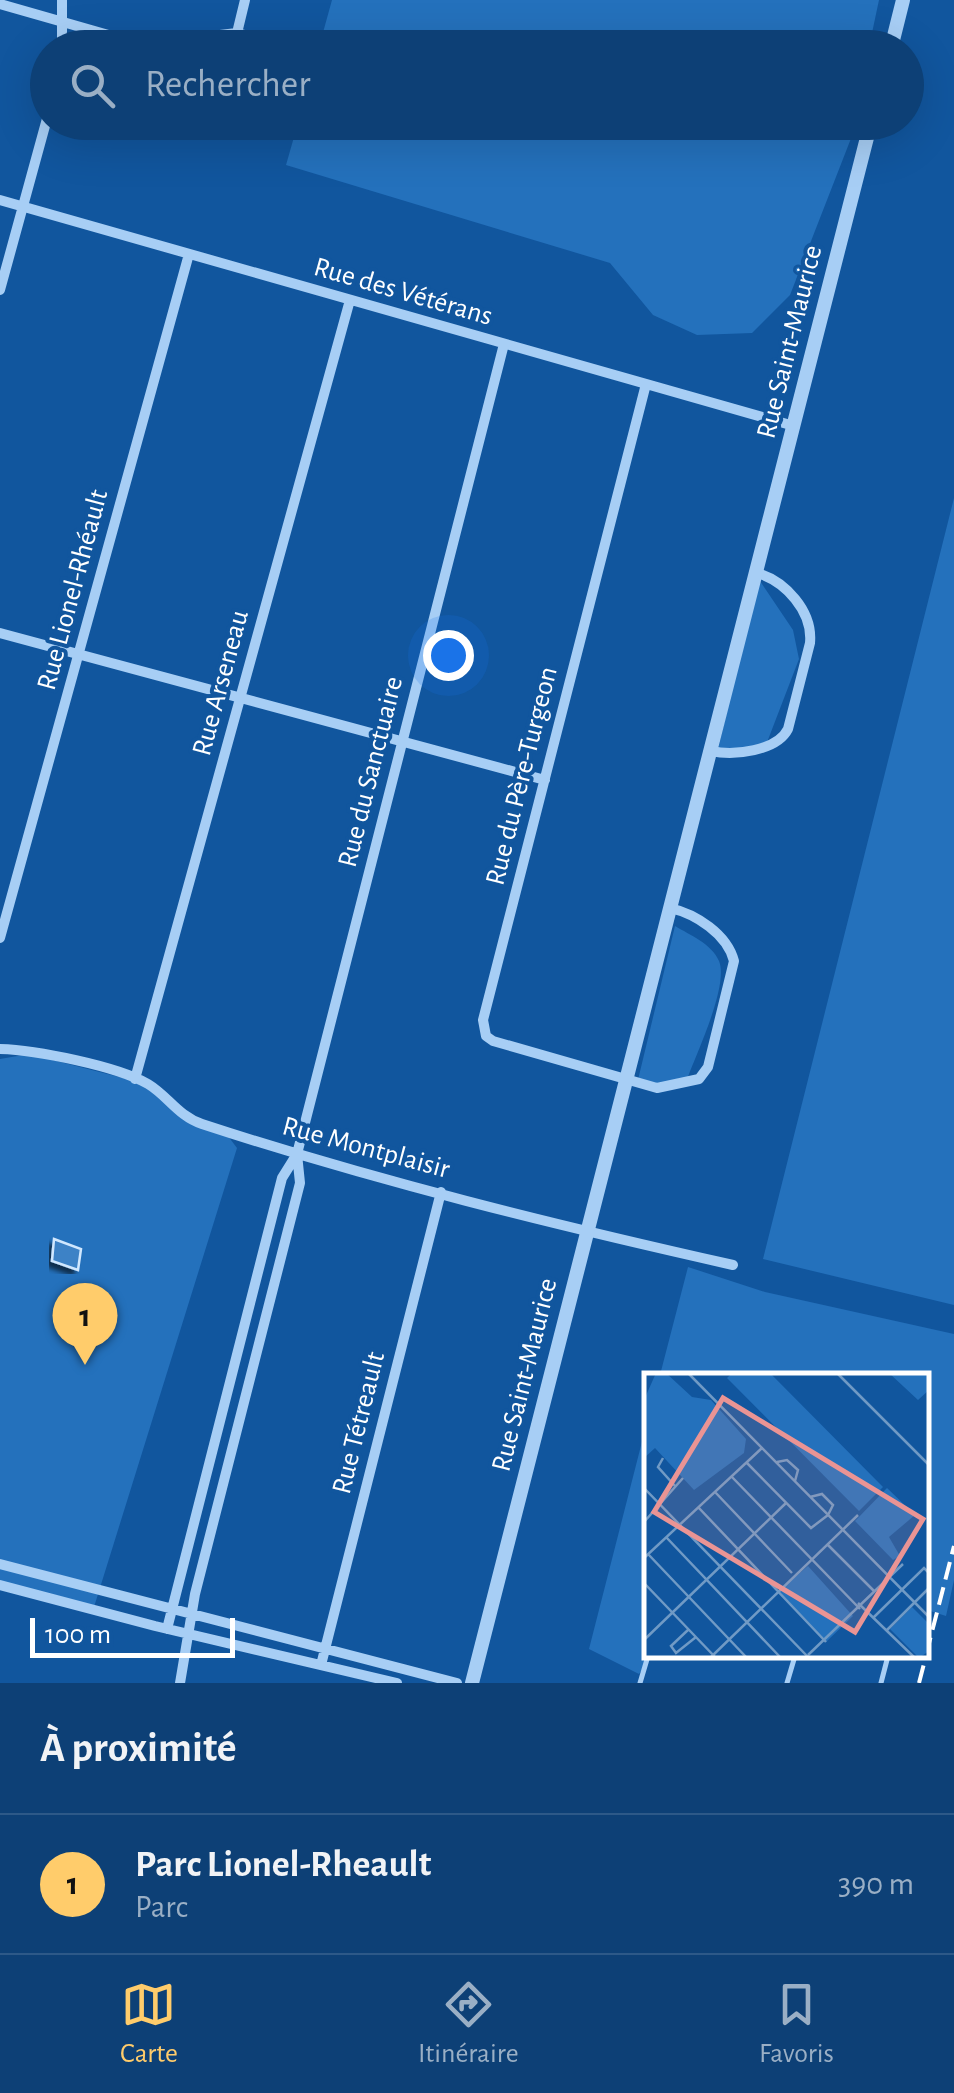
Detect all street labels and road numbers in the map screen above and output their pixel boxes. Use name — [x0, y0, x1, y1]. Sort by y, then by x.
street label: Rue Saint-Maurice — [752, 242, 828, 442]
street label: Rue des Vétérans — [311, 253, 495, 331]
street label: Rue Lionel-Rhéault — [33, 487, 113, 693]
street label: Rue Arseneau — [188, 607, 254, 759]
street label: Rue du Père-Turgeon — [481, 664, 563, 888]
street label: Rue du Sanctuaire — [334, 674, 408, 870]
street label: Rue Montplaisir — [279, 1112, 453, 1184]
street label: Rue Saint-Maurice — [487, 1275, 563, 1475]
street label: Rue Tétreault — [328, 1349, 390, 1497]

